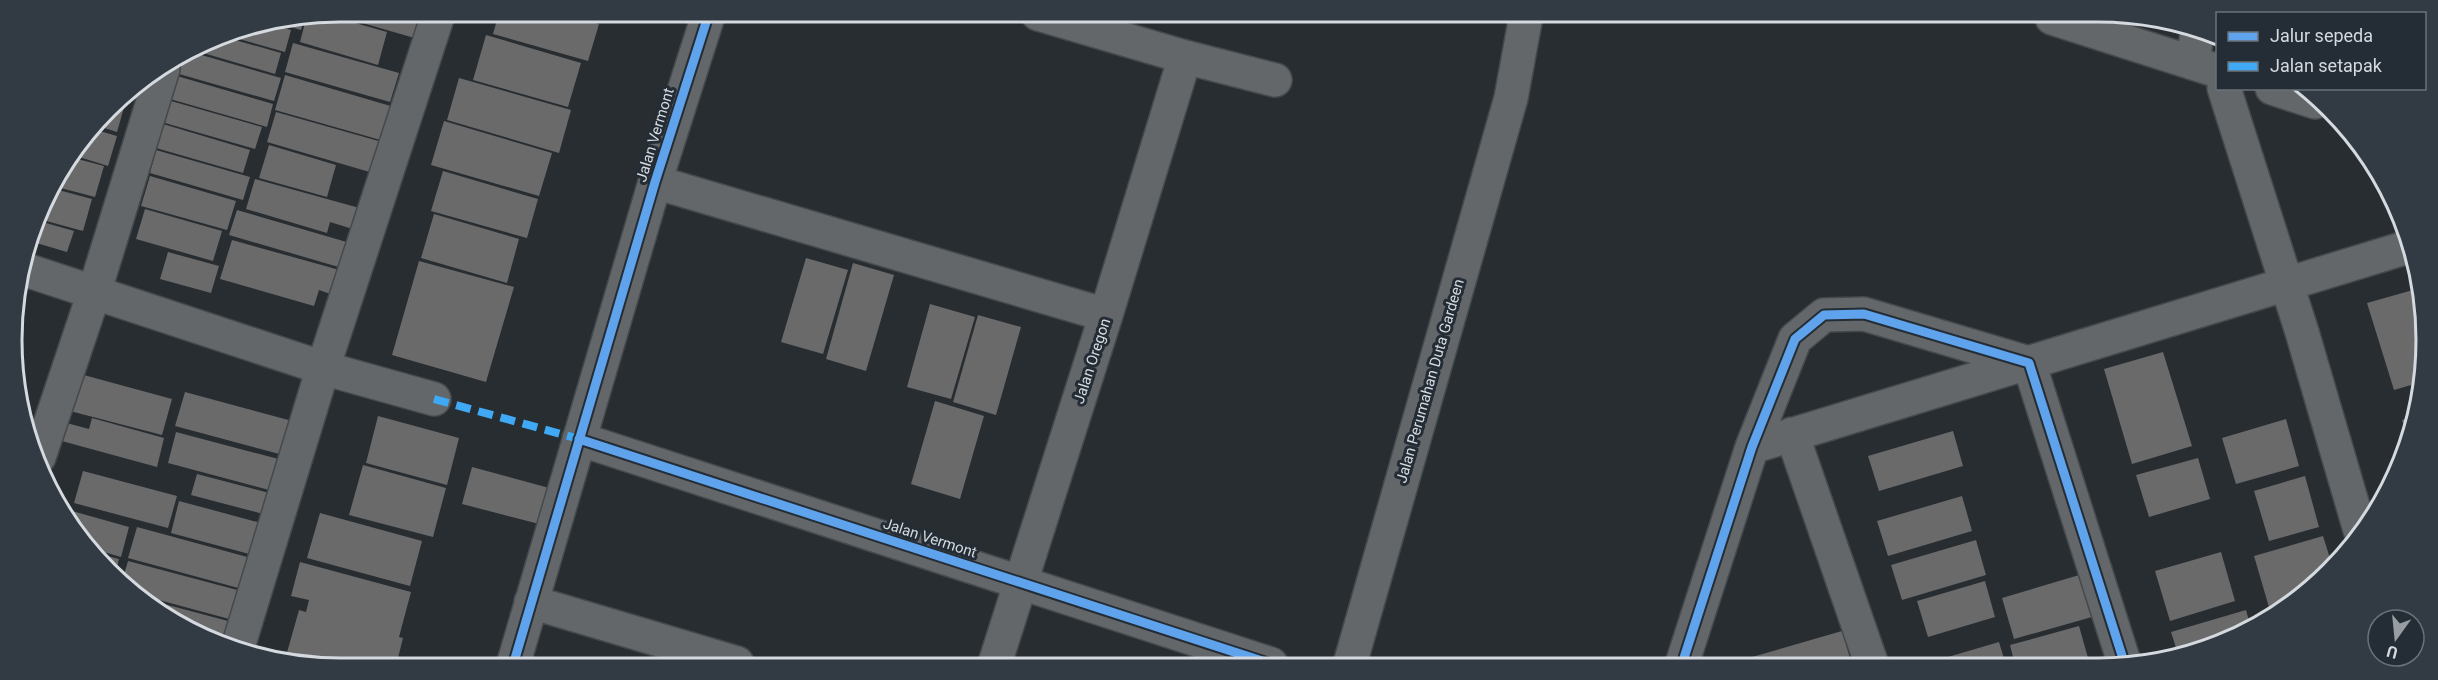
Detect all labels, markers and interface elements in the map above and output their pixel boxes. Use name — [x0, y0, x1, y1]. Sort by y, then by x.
legend — [2216, 12, 2426, 90]
text: Jalur sepeda — [2270, 25, 2373, 46]
text: Jalan setapak — [2270, 55, 2383, 76]
street label: Jalan Vermont — [632, 86, 678, 184]
street label: Jalan Perumahan Duta Gardeen — [1392, 277, 1468, 485]
street label: Jalan Oregon — [1070, 316, 1114, 406]
street label: Jalan Vermont — [881, 514, 979, 562]
north arrow — [2366, 608, 2426, 668]
text: U — [2385, 641, 2400, 663]

